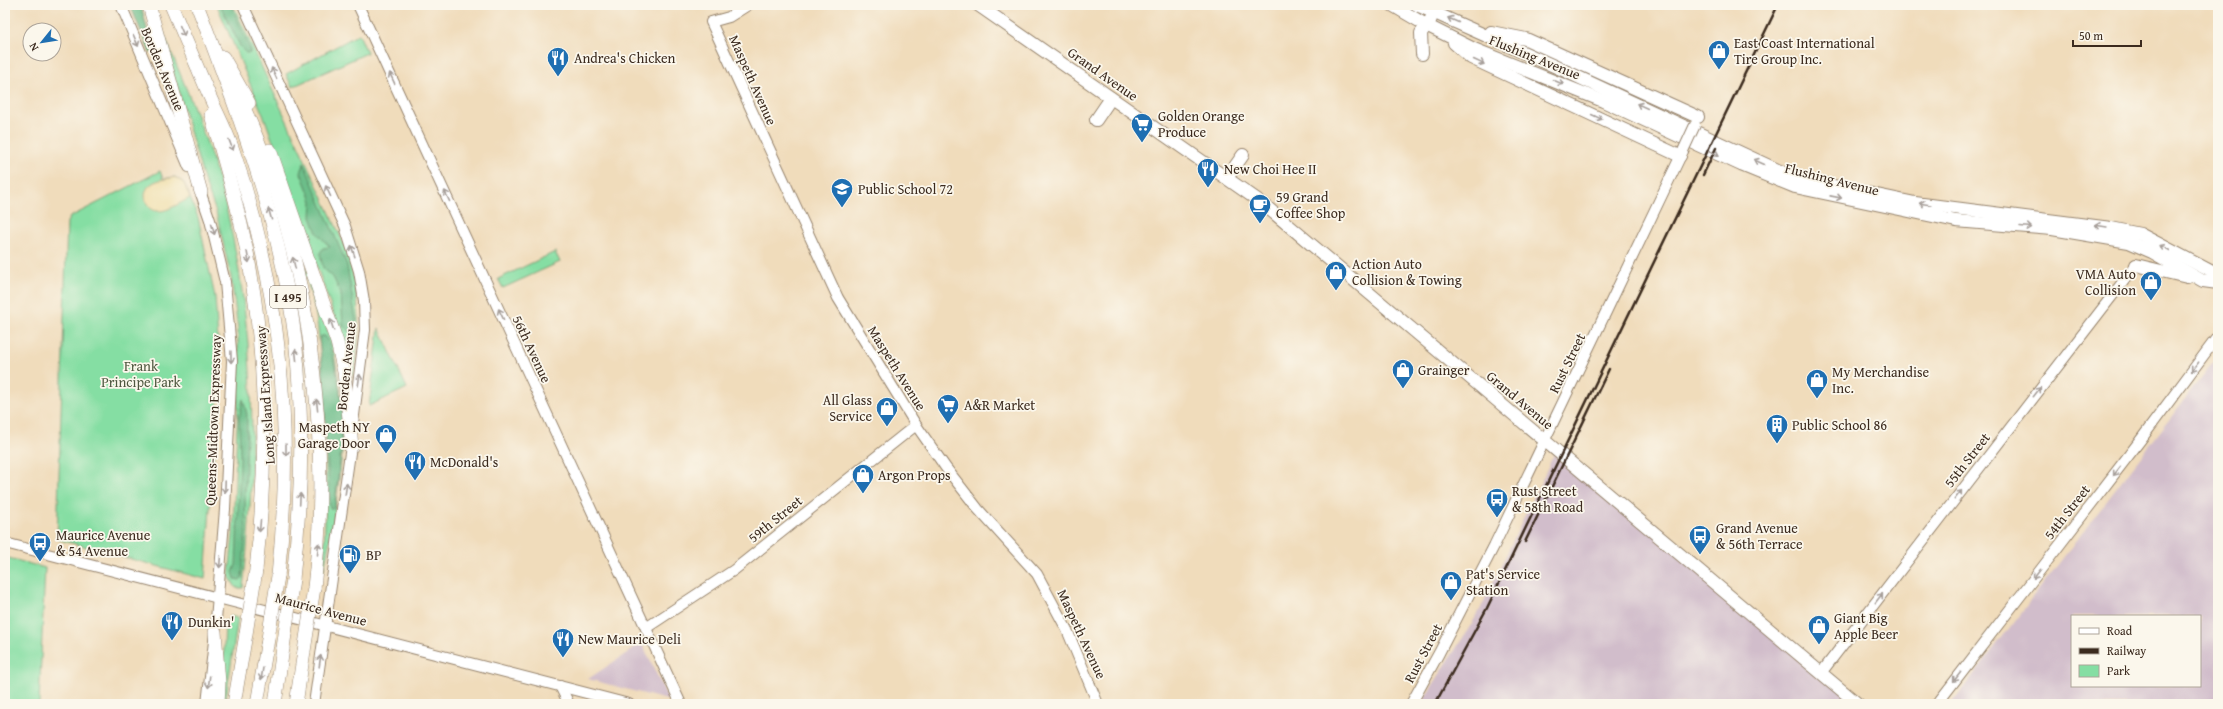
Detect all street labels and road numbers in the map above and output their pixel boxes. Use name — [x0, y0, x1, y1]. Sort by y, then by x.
street label: Borden Avenue — [136, 24, 190, 114]
street label: Flushing Avenue — [1486, 30, 1584, 85]
street label: Maspeth Avenue — [724, 32, 782, 129]
street label: Grand Avenue — [1064, 42, 1143, 106]
street label: Flushing Avenue — [1783, 158, 1882, 200]
road number: I 495 — [270, 286, 306, 308]
street label: 56th Avenue — [508, 312, 557, 386]
street label: Borden Avenue — [331, 320, 361, 411]
street label: Maspeth Avenue — [863, 322, 931, 415]
street label: Long Island Expressway — [250, 325, 280, 465]
street label: Rust Street — [1544, 330, 1590, 396]
street label: Queens-Midtown Expressway — [200, 334, 226, 506]
street label: Grand Avenue — [1482, 366, 1558, 434]
street label: 55th Street — [1939, 428, 1995, 492]
street label: 54th Street — [2039, 480, 2095, 544]
street label: 59th Street — [744, 491, 807, 547]
street label: Maspeth Avenue — [1053, 586, 1112, 682]
street label: Maurice Avenue — [273, 587, 370, 631]
street label: Rust Street — [1399, 620, 1447, 686]

